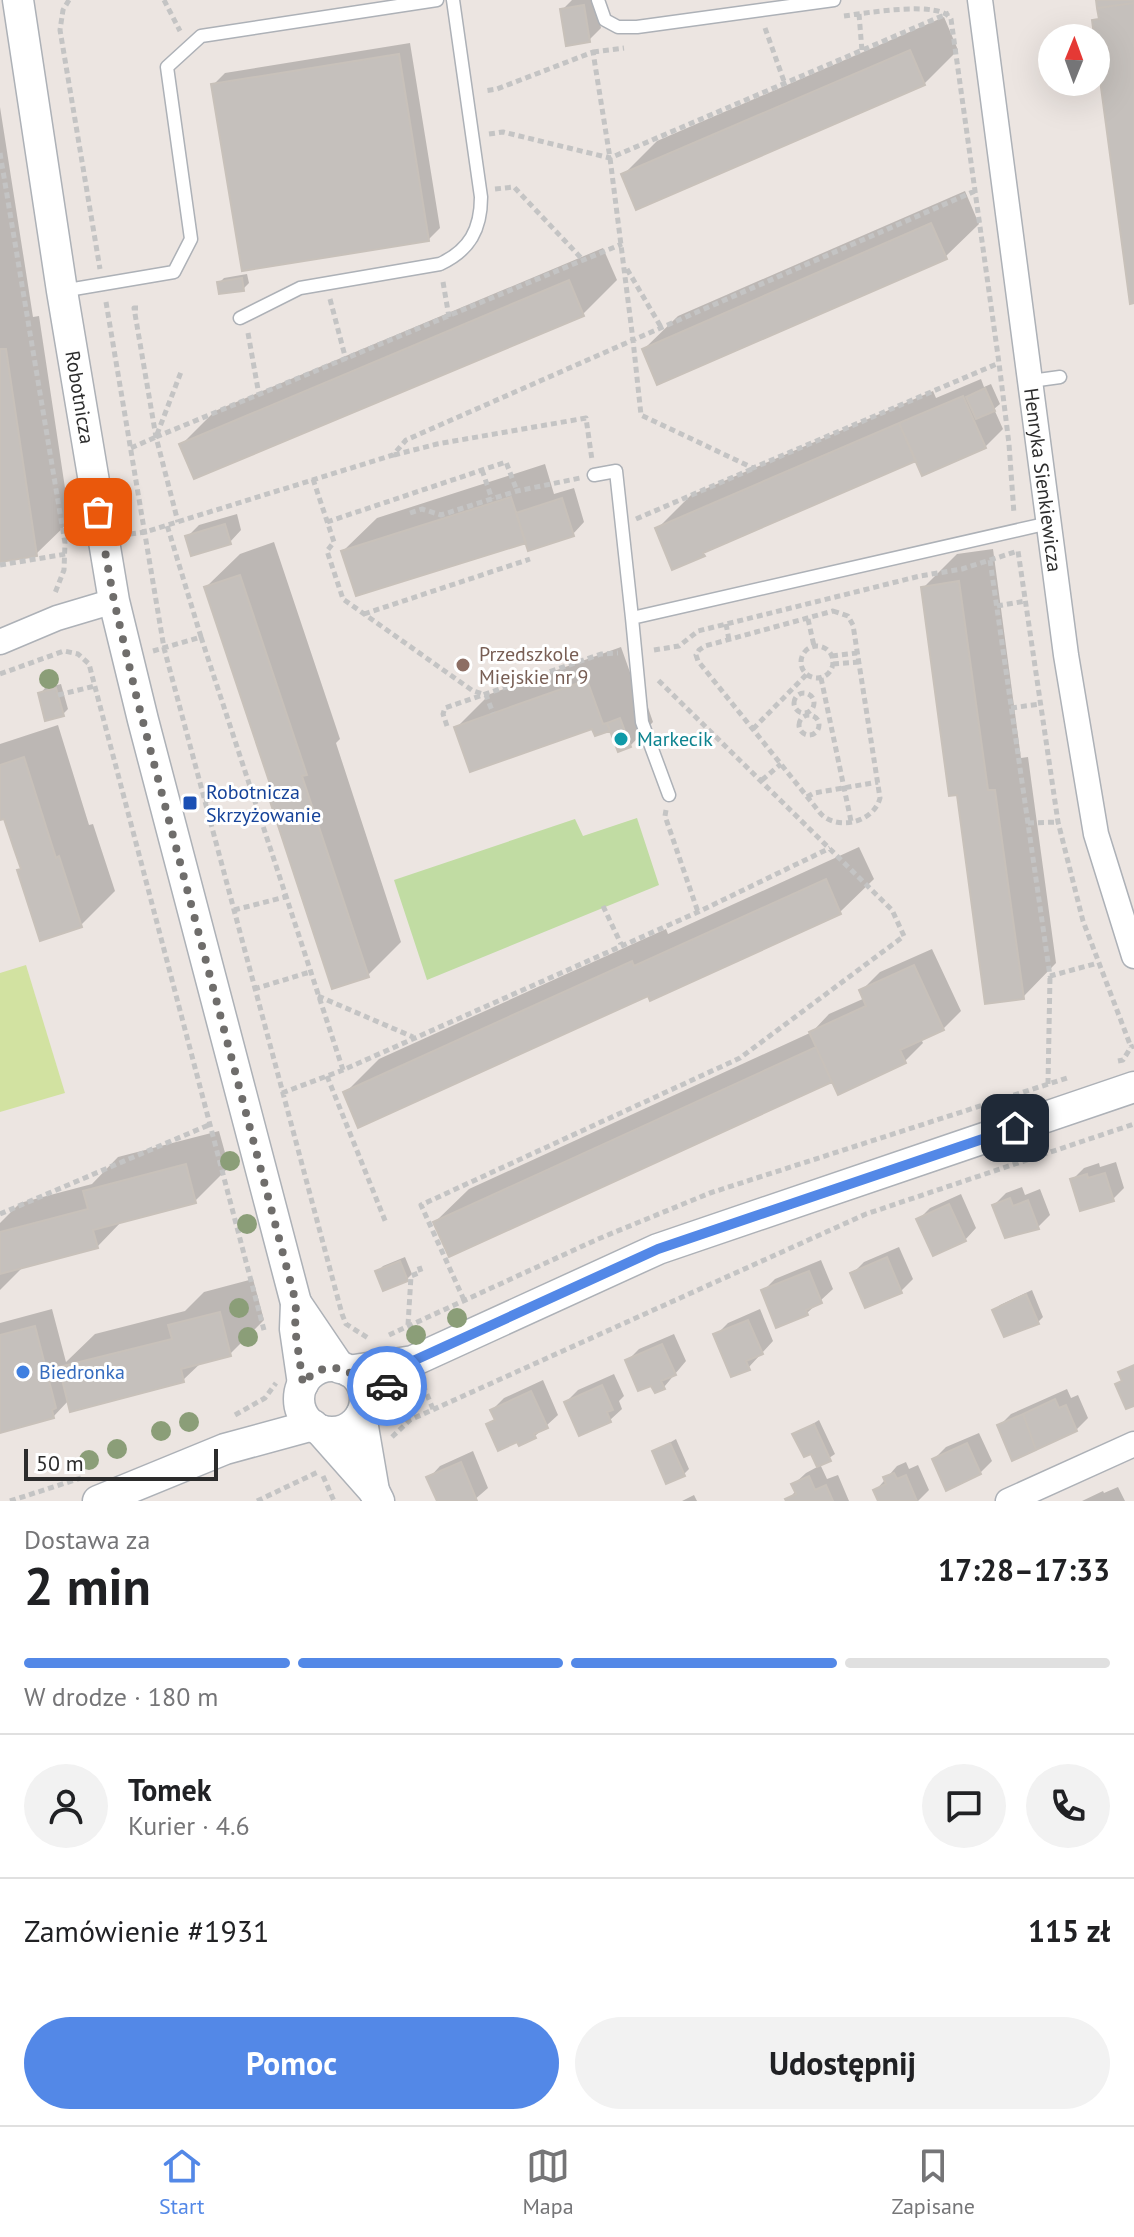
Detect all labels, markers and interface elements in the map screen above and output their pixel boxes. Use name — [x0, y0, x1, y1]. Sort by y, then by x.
north arrow — [1038, 24, 1110, 96]
map controls — [1038, 24, 1110, 96]
street label: Robotnicza — [59, 349, 100, 446]
street label: Henryka Sienkiewicza — [1018, 386, 1068, 573]
pin — [64, 478, 132, 546]
icon: bag — [76, 490, 120, 534]
place label: Przedszkole Miejskie nr 9 — [479, 641, 589, 690]
marker: Przedszkole Miejskie nr 9 — [454, 656, 472, 674]
place label: Markecik — [637, 726, 713, 752]
marker: Markecik — [612, 730, 630, 748]
place label: Robotnicza Skrzyżowanie — [206, 779, 321, 828]
marker: Robotnicza Skrzyżowanie — [181, 794, 199, 812]
pin — [981, 1094, 1049, 1162]
icon: home — [993, 1106, 1037, 1150]
courier — [347, 1346, 427, 1426]
place label: Biedronka — [39, 1359, 125, 1385]
marker: Biedronka — [14, 1363, 32, 1381]
icon: car — [365, 1364, 409, 1408]
scale bar — [24, 1445, 218, 1481]
text: 50 m — [36, 1449, 84, 1477]
text: Dostawa za — [24, 1523, 150, 1556]
text: 17:28–17:33 — [938, 1550, 1110, 1589]
text: 2 min — [24, 1552, 151, 1619]
text: W drodze · 180 m — [24, 1680, 218, 1713]
button: person — [24, 1764, 108, 1848]
button: chat — [922, 1764, 1006, 1848]
button: phone — [1026, 1764, 1110, 1848]
text: Tomek — [128, 1770, 211, 1809]
text: Kurier · 4.6 — [128, 1809, 250, 1842]
text: Zamówienie #1931 — [24, 1911, 269, 1950]
text: 115 zł — [1028, 1911, 1110, 1950]
button: Pomoc — [24, 2017, 559, 2109]
button: Udostępnij — [575, 2017, 1110, 2109]
tab: Start — [159, 2144, 205, 2220]
tab: Mapa — [522, 2144, 574, 2220]
tab: Zapisane — [891, 2144, 975, 2220]

